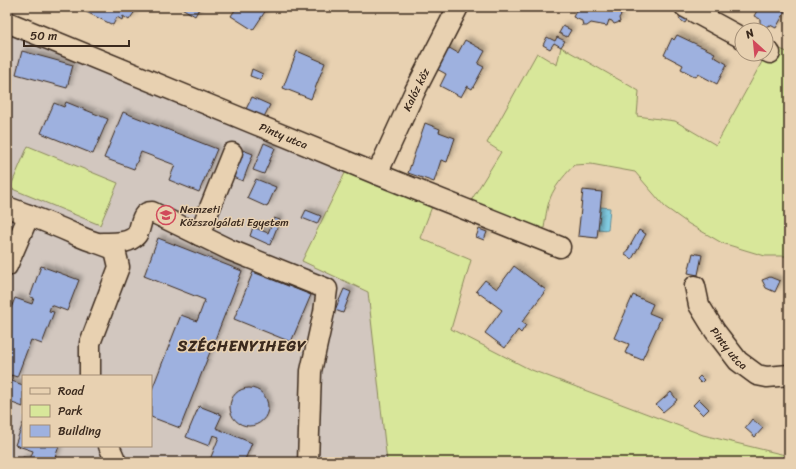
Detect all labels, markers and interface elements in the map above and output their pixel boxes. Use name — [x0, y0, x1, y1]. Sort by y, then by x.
scale bar — [24, 22, 129, 48]
north arrow — [734, 22, 774, 62]
text: N — [741, 23, 758, 44]
text: 50 m — [30, 25, 57, 47]
street label: Kalóz köz — [398, 64, 435, 114]
street label: Pinty utca — [256, 117, 311, 154]
place label: Nemzeti Közszolgálati Egyetem — [180, 200, 289, 232]
school or university icon: Nemzeti Közszolgálati Egyetem — [155, 204, 177, 226]
street label: Pinty utca — [705, 323, 752, 375]
district label: SZÉCHENYIHEGY — [177, 333, 307, 359]
legend — [22, 375, 152, 447]
text: Road — [58, 380, 85, 402]
text: Park — [58, 400, 83, 422]
text: Building — [58, 420, 101, 442]

